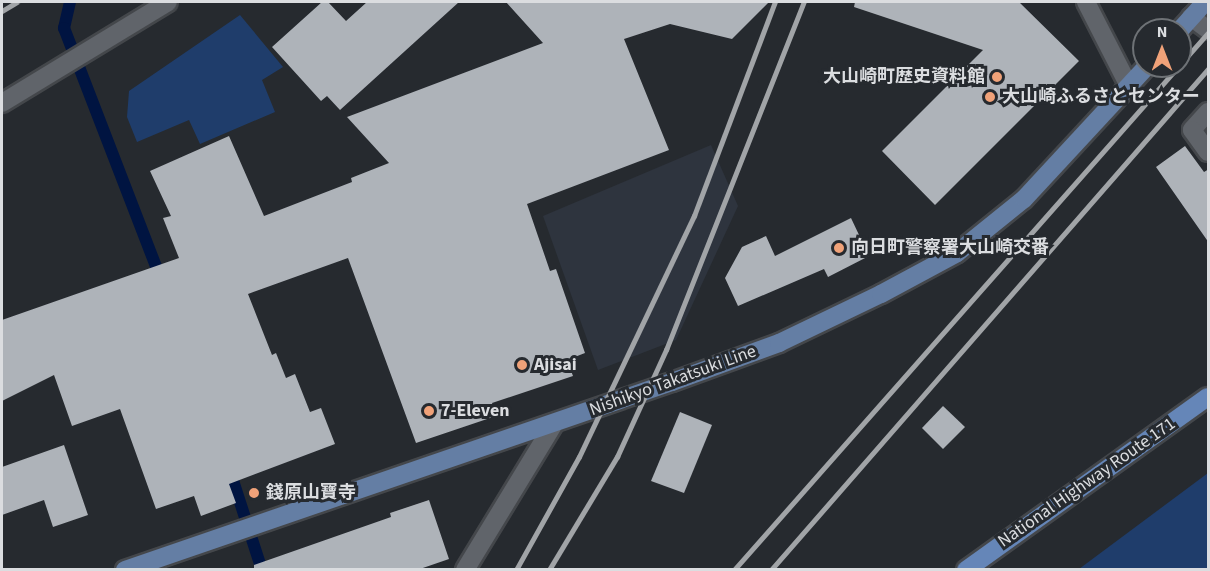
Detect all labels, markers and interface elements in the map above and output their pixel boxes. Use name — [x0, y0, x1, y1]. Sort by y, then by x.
north arrow — [1132, 18, 1192, 78]
text: N — [1157, 21, 1167, 43]
place label: 大山崎町歴史資料館 — [823, 66, 985, 88]
marker: 大山崎町歴史資料館 — [990, 70, 1004, 84]
place label: 大山崎ふるさとセンター — [1002, 86, 1200, 108]
marker: 大山崎ふるさとセンター — [983, 90, 997, 104]
place label: 向日町警察署大山崎交番 — [851, 237, 1049, 259]
marker: 向日町警察署大山崎交番 — [832, 241, 846, 255]
street label: Nishikyo Takatsuki Line — [587, 341, 759, 421]
place label: Ajisai — [534, 354, 577, 376]
marker: Ajisai — [515, 358, 529, 372]
place label: 7-Eleven — [441, 400, 510, 422]
marker: 7-Eleven — [422, 404, 436, 418]
street label: National Highway Route 171 — [994, 413, 1180, 553]
place label: 錢原山寶寺 — [266, 482, 356, 504]
marker: 錢原山寶寺 — [247, 486, 261, 500]

